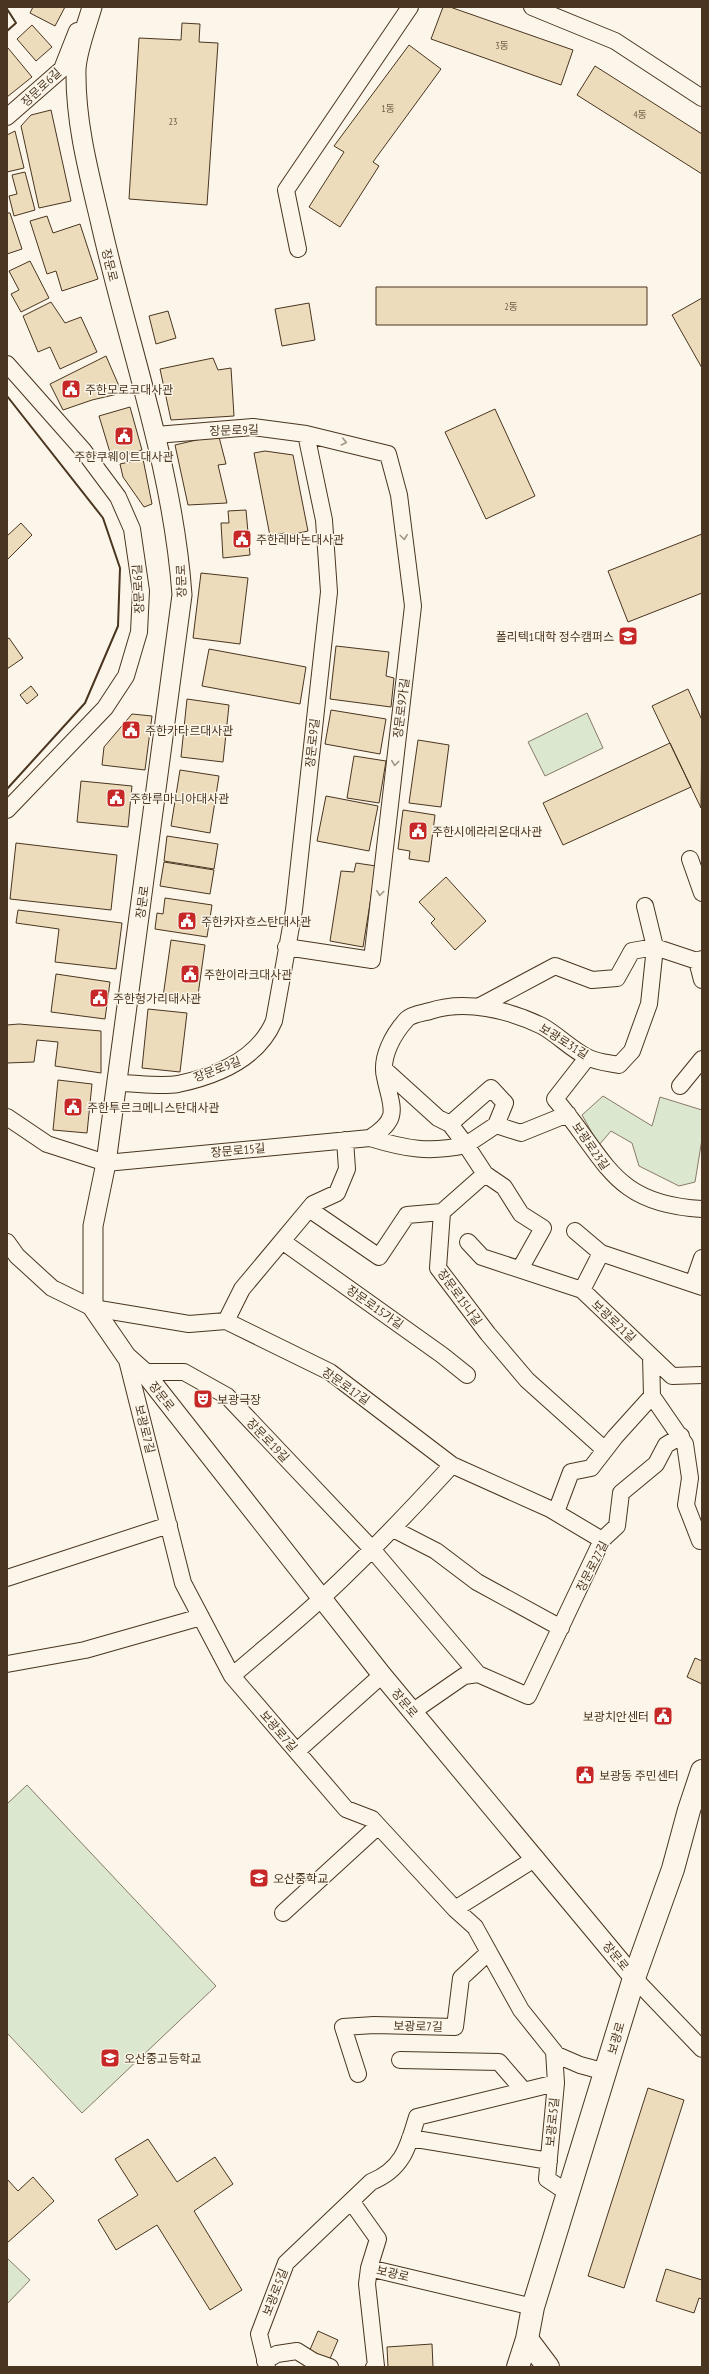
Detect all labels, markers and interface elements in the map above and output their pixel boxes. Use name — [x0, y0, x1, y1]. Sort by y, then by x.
house number: 3동 — [495, 39, 509, 52]
street label: 장문로6길 — [18, 65, 64, 109]
house number: 1동 — [381, 102, 395, 115]
house number: 4동 — [633, 108, 647, 121]
house number: 23 — [169, 115, 178, 128]
street label: 장문로 — [99, 247, 121, 283]
house number: 2동 — [504, 300, 518, 313]
public building icon: 주한모로코대사관 — [60, 378, 82, 400]
place label: 주한모로코대사관 — [85, 382, 173, 397]
street label: 장문로9길 — [209, 422, 259, 438]
public building icon: 주한쿠웨이트대사관 — [113, 425, 135, 447]
one-way arrow — [341, 438, 347, 446]
place label: 주한쿠웨이트대사관 — [74, 449, 174, 464]
public building icon: 주한레바논대사관 — [231, 528, 253, 550]
place label: 주한레바논대사관 — [256, 532, 344, 547]
one-way arrow — [399, 534, 408, 540]
street label: 장문로6길 — [129, 564, 147, 614]
street label: 장문로 — [173, 564, 189, 598]
school or university icon: 폴리텍1대학 정수캠퍼스 — [617, 625, 639, 647]
place label: 폴리텍1대학 정수캠퍼스 — [496, 629, 614, 644]
street label: 장문로9가길 — [390, 677, 412, 739]
street label: 장문로9길 — [302, 718, 322, 768]
public building icon: 주한카타르대사관 — [120, 719, 142, 741]
place label: 주한카타르대사관 — [145, 723, 233, 738]
one-way arrow — [390, 760, 399, 766]
public building icon: 주한루마니아대사관 — [105, 787, 127, 809]
place label: 주한루마니아대사관 — [130, 791, 229, 806]
public building icon: 주한시에라리온대사관 — [407, 820, 429, 842]
place label: 주한시에라리온대사관 — [432, 824, 542, 839]
street label: 장문로 — [132, 885, 152, 919]
one-way arrow — [376, 890, 385, 896]
public building icon: 주한카자흐스탄대사관 — [176, 910, 198, 932]
place label: 주한카자흐스탄대사관 — [201, 914, 311, 929]
public building icon: 주한이라크대사관 — [179, 963, 201, 985]
place label: 주한이라크대사관 — [204, 967, 292, 982]
public building icon: 주한헝가리대사관 — [88, 987, 110, 1009]
place label: 주한헝가리대사관 — [113, 991, 201, 1006]
street label: 보광로31길 — [537, 1020, 591, 1062]
street label: 장문로9길 — [191, 1053, 243, 1085]
public building icon: 주한투르크메니스탄대사관 — [62, 1096, 84, 1118]
place label: 주한투르크메니스탄대사관 — [87, 1100, 219, 1115]
street label: 보광로23길 — [569, 1119, 613, 1173]
street label: 장문로15길 — [210, 1140, 266, 1160]
street label: 장문로15나길 — [435, 1266, 485, 1328]
street label: 장문로15가길 — [344, 1282, 406, 1332]
street label: 보광로21길 — [589, 1297, 639, 1345]
street label: 장문로17길 — [319, 1364, 373, 1408]
street label: 장문로 — [146, 1378, 178, 1414]
theatre icon: 보광극장 — [192, 1388, 214, 1410]
place label: 보광극장 — [217, 1392, 261, 1407]
street label: 보광로7길 — [132, 1403, 158, 1455]
street label: 장문로19길 — [244, 1415, 292, 1465]
street label: 장문로27길 — [573, 1538, 611, 1594]
street label: 장문로 — [389, 1685, 421, 1721]
public building icon: 보광치안센터 — [652, 1705, 674, 1727]
street label: 보광로7길 — [257, 1707, 301, 1755]
place label: 보광치안센터 — [583, 1709, 649, 1724]
public building icon: 보광동 주민센터 — [574, 1764, 596, 1786]
place label: 보광동 주민센터 — [599, 1768, 679, 1783]
school or university icon: 오산중학교 — [248, 1867, 270, 1889]
place label: 오산중학교 — [273, 1871, 328, 1886]
street label: 장문로 — [600, 1938, 632, 1974]
street label: 보광로7길 — [393, 2018, 443, 2034]
street label: 보광로 — [604, 2020, 628, 2056]
school or university icon: 오산중고등학교 — [99, 2047, 121, 2069]
place label: 오산중고등학교 — [124, 2051, 201, 2066]
street label: 보광로5길 — [542, 2097, 562, 2147]
street label: 보광로 — [375, 2262, 411, 2284]
street label: 보광로5길 — [259, 2266, 291, 2318]

